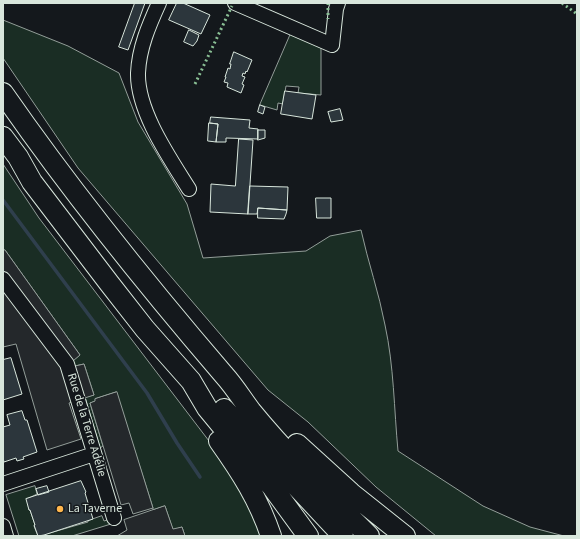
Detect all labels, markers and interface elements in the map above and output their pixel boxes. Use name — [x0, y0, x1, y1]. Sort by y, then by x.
street label: Rue de la Terre Adélie — [63, 372, 109, 478]
place label: La Taverne — [68, 502, 122, 516]
marker: La Taverne — [55, 504, 65, 514]

